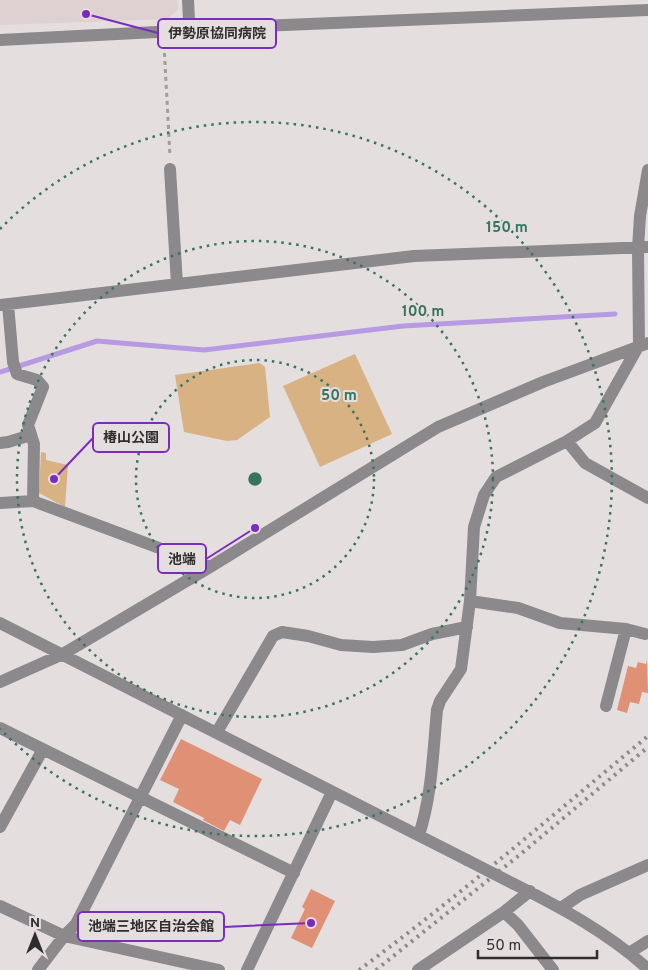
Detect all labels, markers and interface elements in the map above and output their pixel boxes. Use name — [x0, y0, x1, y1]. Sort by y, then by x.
callout: 伊勢原協同病院 — [158, 19, 276, 48]
text: 伊勢原協同病院 — [168, 26, 266, 43]
text: 150 m — [486, 219, 528, 238]
text: 100 m — [402, 303, 444, 322]
text: 50 m — [321, 387, 357, 406]
callout: 椿山公園 — [93, 423, 169, 452]
text: 椿山公園 — [103, 430, 159, 447]
centre of rings — [246, 470, 264, 488]
callout: 池端 — [158, 544, 206, 573]
text: 池端 — [168, 552, 196, 569]
north arrow — [10, 910, 60, 960]
callout: 池端三地区自治会館 — [78, 912, 224, 941]
text: N — [30, 915, 40, 932]
text: 池端三地区自治会館 — [88, 918, 214, 936]
scale bar — [478, 928, 597, 960]
text: 50 m — [486, 937, 521, 956]

